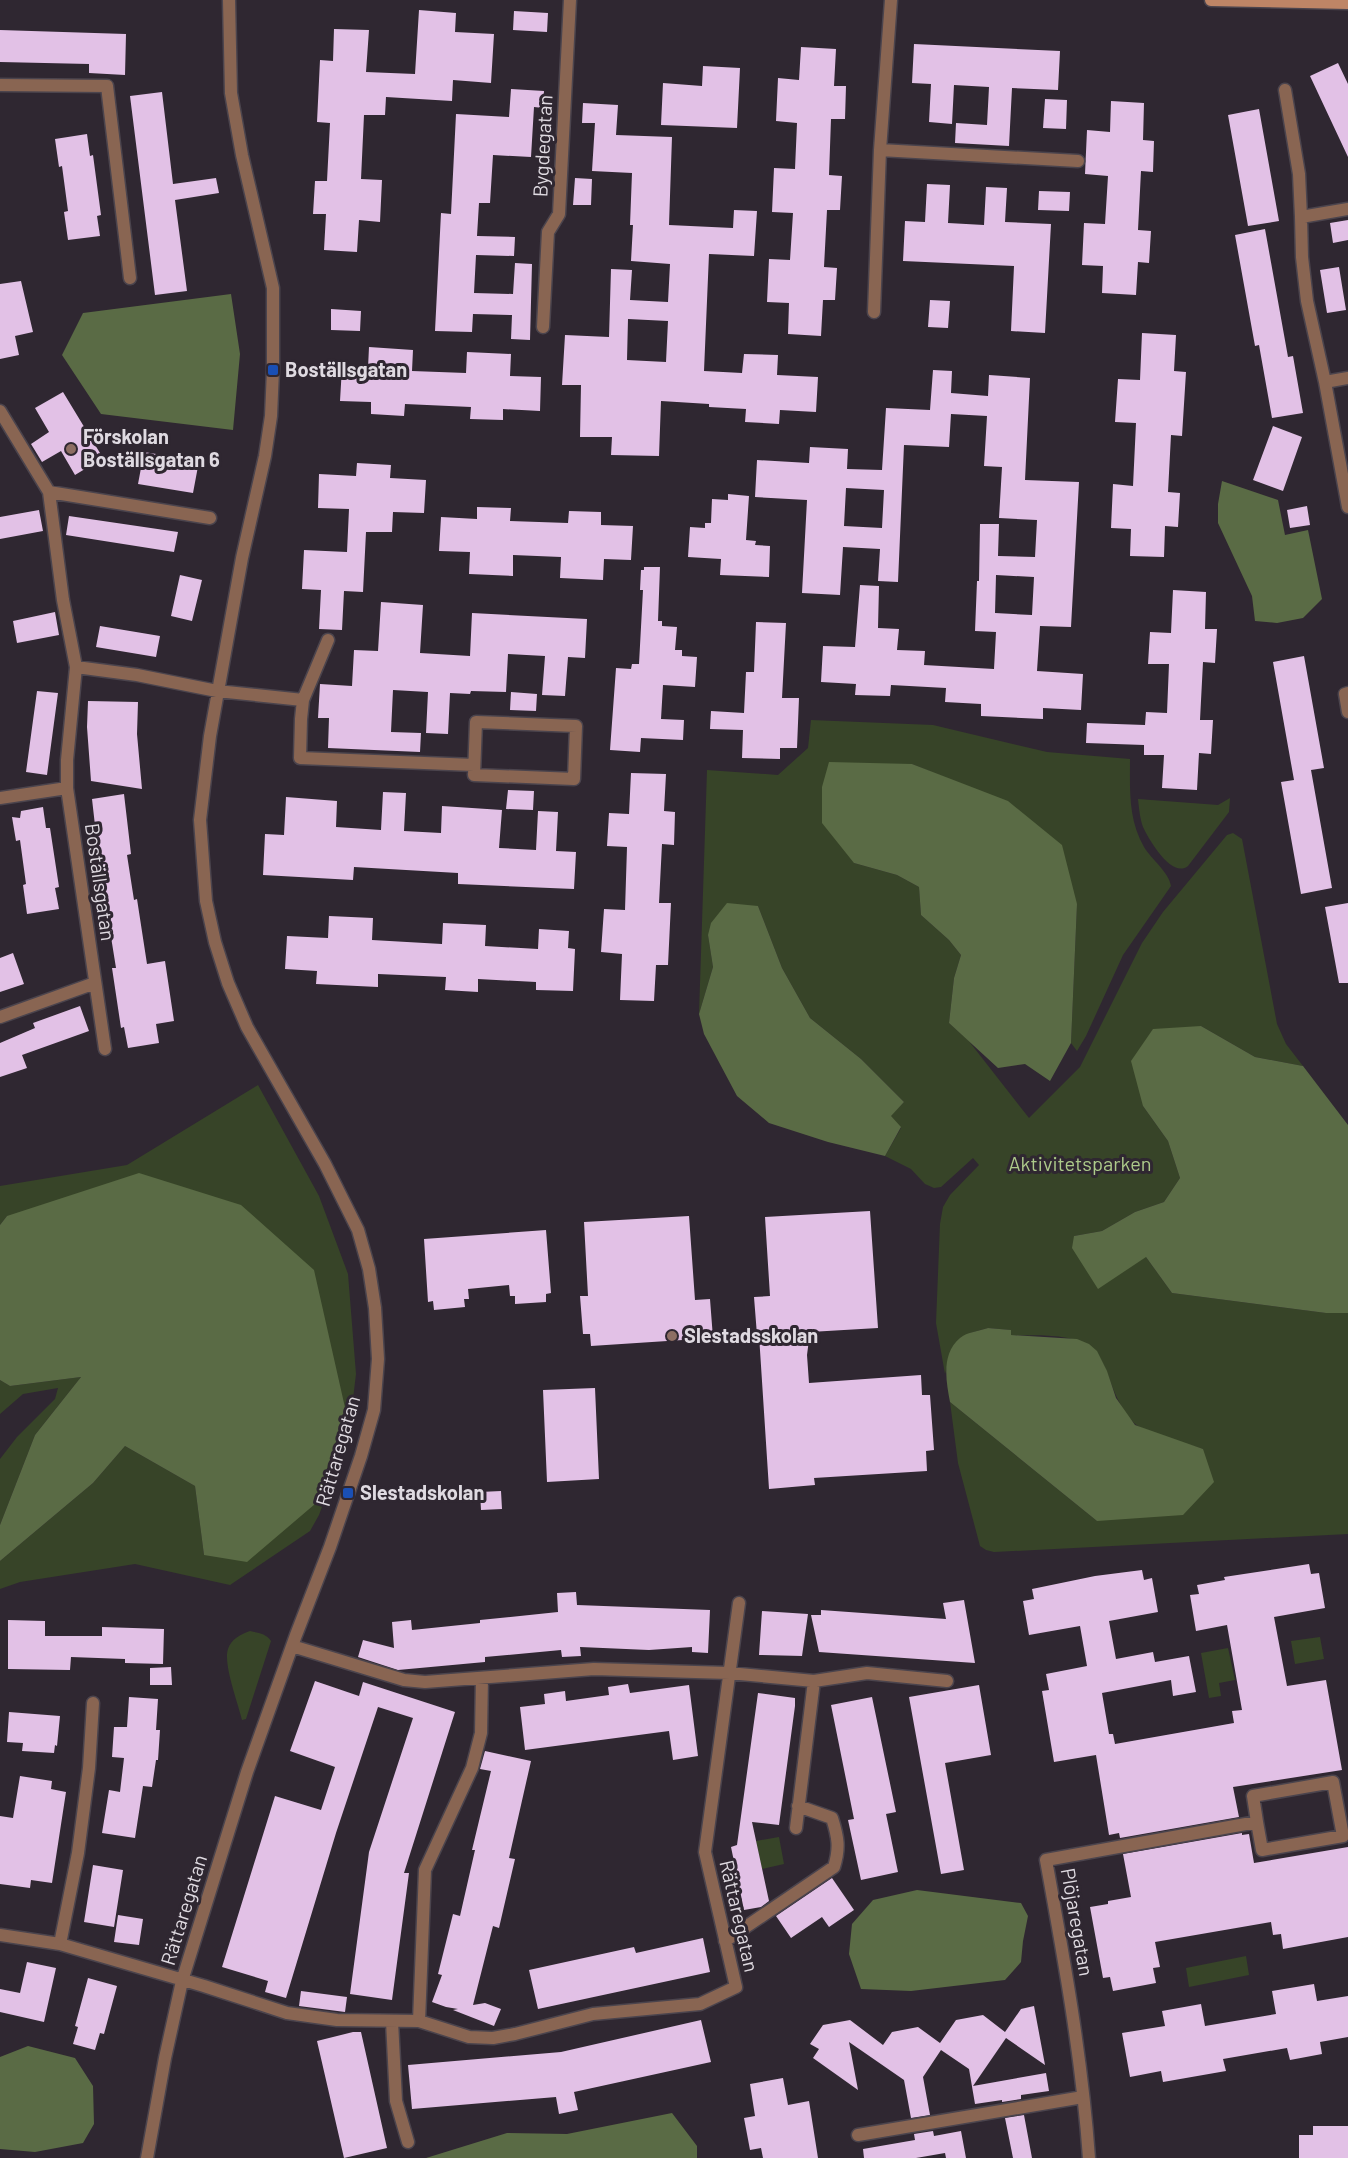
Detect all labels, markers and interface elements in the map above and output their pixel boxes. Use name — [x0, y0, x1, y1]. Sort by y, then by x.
street label: Bygdegatan — [527, 94, 557, 198]
place label: Boställsgatan — [285, 357, 407, 381]
marker: Boställsgatan — [266, 363, 280, 377]
place label: Förskolan Boställsgatan 6 — [83, 424, 220, 471]
marker: Förskolan Boställsgatan 6 — [64, 442, 78, 456]
street label: Boställsgatan — [81, 822, 121, 942]
park label: Aktivitetsparken — [1008, 1151, 1152, 1175]
place label: Slestadsskolan — [684, 1323, 818, 1347]
marker: Slestadsskolan — [665, 1329, 679, 1343]
street label: Rättaregatan — [310, 1393, 364, 1509]
place label: Slestadskolan — [360, 1480, 484, 1504]
marker: Slestadskolan — [341, 1486, 355, 1500]
street label: Rättaregatan — [155, 1852, 211, 1968]
street label: Rättaregatan — [715, 1857, 765, 1974]
street label: Plöjaregatan — [1057, 1866, 1099, 1978]

